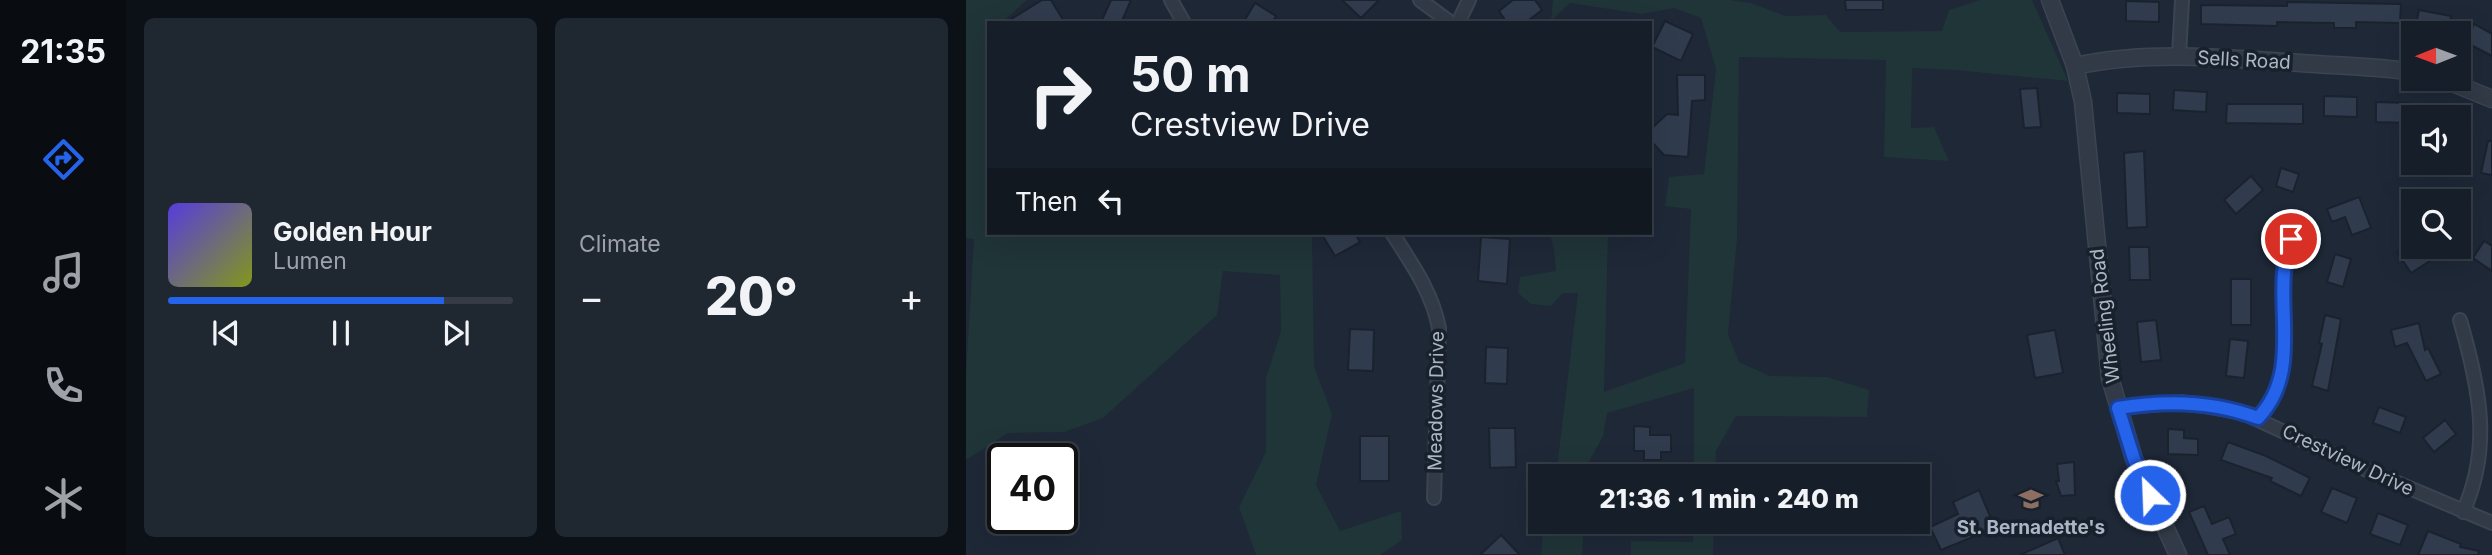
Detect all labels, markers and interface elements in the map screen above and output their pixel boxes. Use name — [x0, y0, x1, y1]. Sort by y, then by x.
north arrow — [2401, 21, 2471, 91]
map controls — [2401, 21, 2471, 259]
text: 21:35 — [20, 32, 106, 71]
text: 50 m — [1130, 45, 1251, 104]
street label: Sells Road — [2197, 46, 2291, 74]
icon: right — [1015, 49, 1106, 140]
text: Crestview Drive — [1130, 105, 1370, 144]
button: sound — [2401, 105, 2471, 175]
icon: directions — [39, 135, 88, 184]
icon: left — [1092, 182, 1130, 220]
text: Then — [1015, 186, 1078, 217]
button: search — [2401, 189, 2471, 259]
pin — [2261, 209, 2321, 269]
text: Golden Hour — [273, 216, 432, 247]
icon: arrive — [2272, 220, 2310, 258]
text: Climate — [579, 230, 661, 258]
text: Lumen — [273, 247, 347, 275]
street label: Wheeling Road — [2085, 247, 2125, 385]
icon: music — [39, 248, 88, 297]
text: 20° — [705, 265, 798, 328]
text: − — [579, 274, 604, 320]
text: + — [899, 274, 924, 320]
icon: previous — [207, 314, 245, 352]
icon: pause — [322, 314, 360, 352]
icon: next — [437, 314, 475, 352]
street label: Meadows Drive — [1423, 331, 1449, 471]
icon: phone — [39, 361, 88, 410]
street label: Crestview Drive — [2279, 419, 2417, 501]
speed limit sign: 40 — [987, 443, 1078, 534]
position arrow — [2113, 458, 2187, 532]
icon: climate — [39, 474, 88, 523]
text: 21:36 · 1 min · 240 m — [1599, 483, 1859, 514]
school or university icon: St. Bernadette's — [2017, 485, 2045, 513]
place label: St. Bernadette's — [1957, 516, 2105, 539]

